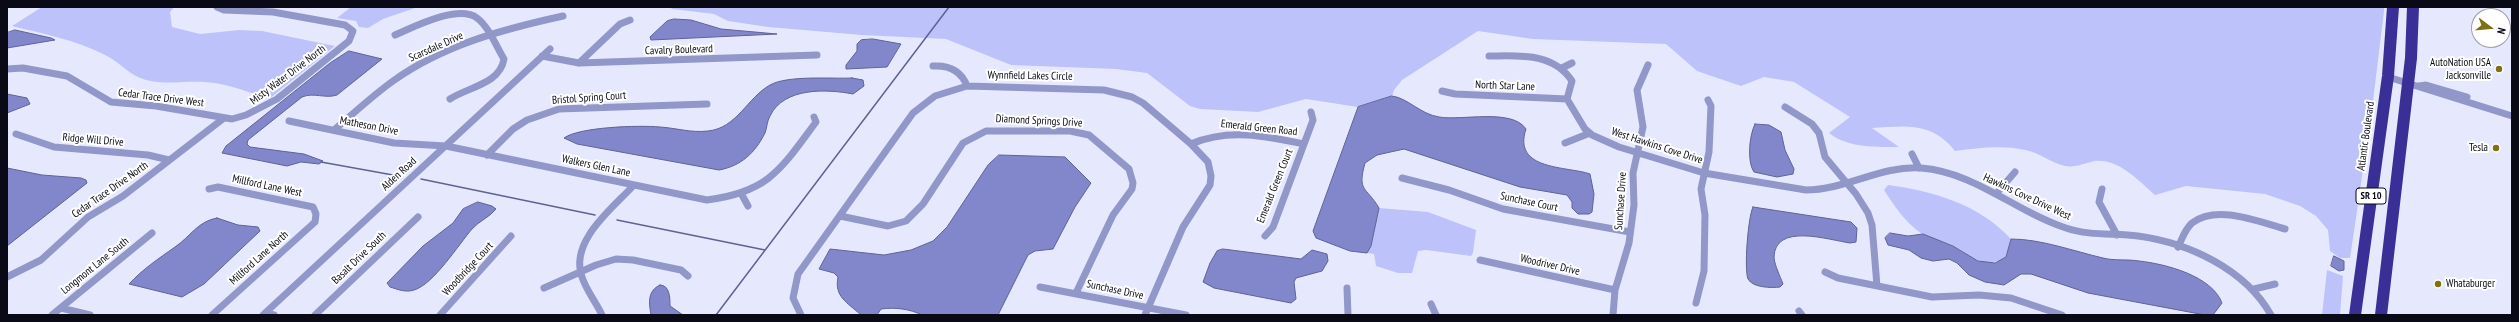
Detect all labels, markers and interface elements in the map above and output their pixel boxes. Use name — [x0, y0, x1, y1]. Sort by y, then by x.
north arrow — [2471, 8, 2511, 48]
text: N — [2494, 26, 2509, 36]
street label: Scarsdale Drive — [407, 29, 465, 65]
street label: Misty Water Drive North — [248, 42, 328, 108]
street label: Cavalry Boulevard — [645, 42, 713, 58]
place label: AutoNation USA Jacksonville — [2430, 56, 2491, 82]
marker: AutoNation USA Jacksonville — [2494, 64, 2504, 74]
street label: Wynnfield Lakes Circle — [987, 69, 1073, 83]
street label: North Star Lane — [1475, 78, 1535, 94]
street label: Cedar Trace Drive West — [117, 86, 205, 110]
street label: Bristol Spring Court — [552, 89, 626, 107]
street label: Atlantic Boulevard — [2355, 101, 2377, 171]
street label: Diamond Springs Drive — [995, 112, 1083, 130]
street label: Matheson Drive — [339, 114, 399, 138]
street label: Emerald Green Road — [1220, 117, 1298, 139]
street label: West Hawkins Cove Drive — [1610, 125, 1704, 167]
street label: Ridge Will Drive — [62, 131, 124, 149]
place label: Tesla — [2469, 141, 2488, 155]
marker: Tesla — [2491, 143, 2501, 153]
street label: Emerald Green Court — [1254, 147, 1296, 225]
street label: Walkers Glen Lane — [561, 152, 631, 180]
street label: Alden Road — [379, 155, 419, 193]
street label: Cedar Trace Drive North — [69, 159, 151, 221]
street label: Hawkins Cove Drive West — [1981, 171, 2073, 223]
street label: Millford Lane West — [231, 172, 303, 200]
street label: Sunchase Drive — [1612, 172, 1630, 230]
road number: SR 10 — [2356, 188, 2386, 204]
street label: Sunchase Court — [1499, 189, 1559, 215]
street label: Millford Lane North — [227, 228, 291, 288]
street label: Basalt Drive South — [329, 229, 389, 287]
street label: Longmont Lane South — [59, 235, 131, 297]
street label: Woodbridge Court — [440, 239, 496, 299]
street label: Woodriver Drive — [1519, 252, 1581, 278]
place label: Whataburger — [2446, 277, 2495, 291]
street label: Sunchase Drive — [1085, 278, 1145, 302]
marker: Whataburger — [2433, 279, 2443, 289]

